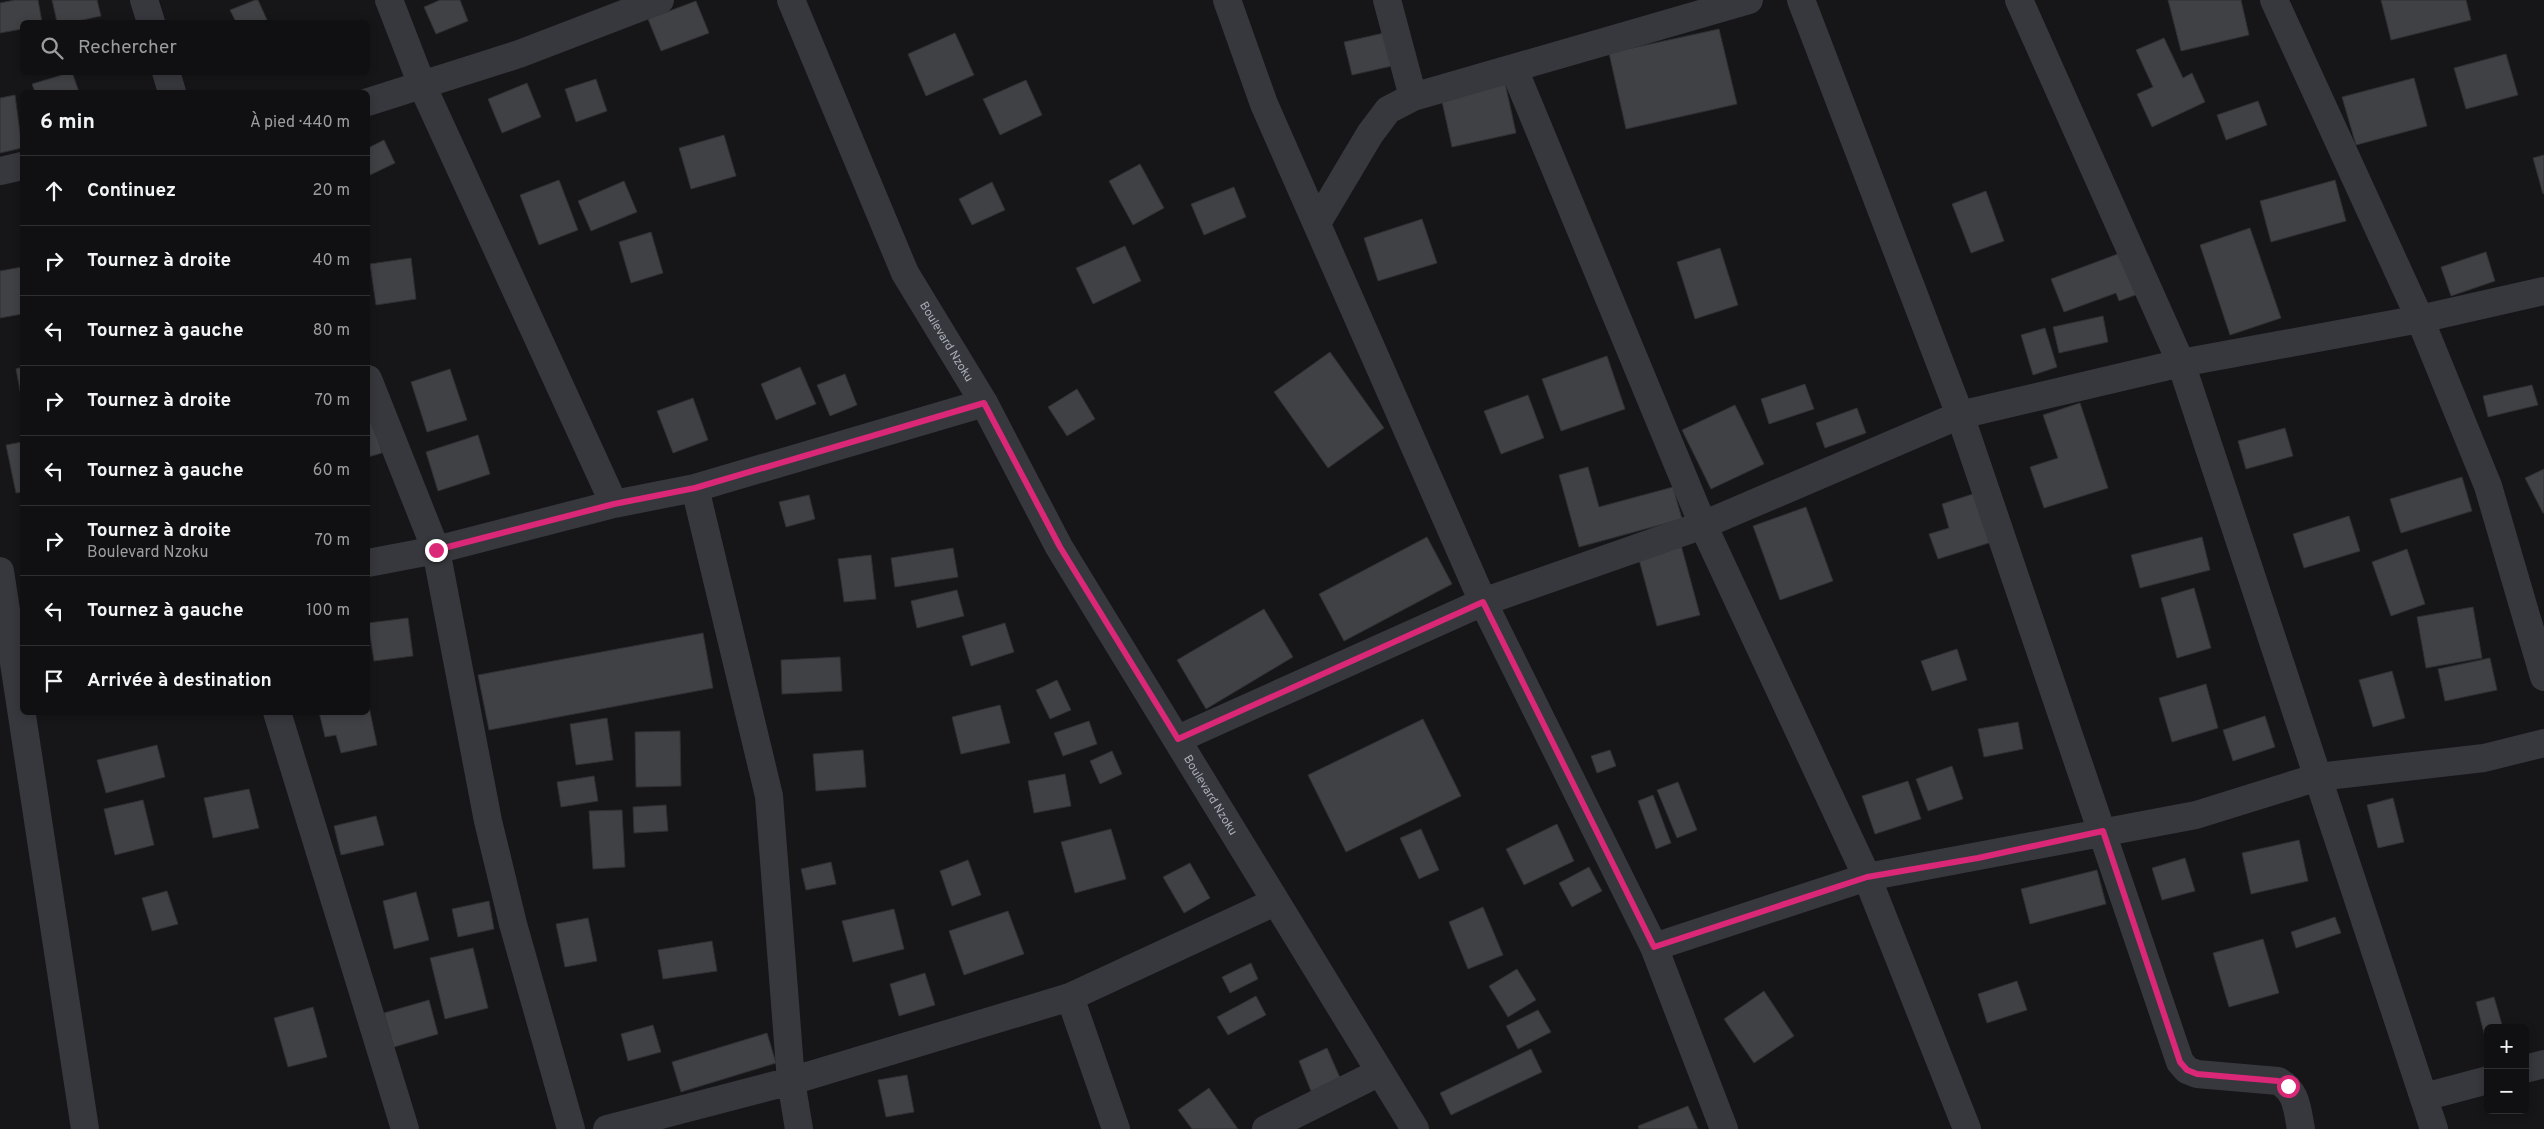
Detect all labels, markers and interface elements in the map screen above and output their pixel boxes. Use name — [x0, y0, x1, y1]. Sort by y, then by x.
search box — [20, 20, 370, 75]
icon: search — [38, 34, 66, 62]
text: Rechercher — [78, 36, 177, 60]
text: 6 min — [40, 109, 95, 136]
text: À pied · 440 m — [250, 113, 350, 133]
icon: ahead — [40, 177, 68, 205]
text: Continuez — [87, 179, 176, 203]
text: 20 m — [313, 181, 350, 201]
icon: right — [40, 247, 68, 275]
text: Tournez à droite — [87, 249, 231, 273]
text: 40 m — [312, 251, 350, 271]
street label: Boulevard Nzoku — [915, 299, 976, 385]
icon: left — [40, 317, 68, 345]
text: Tournez à gauche — [87, 319, 244, 343]
text: 80 m — [313, 321, 350, 341]
icon: right — [40, 387, 68, 415]
text: Tournez à droite — [87, 389, 231, 413]
text: 70 m — [315, 391, 350, 411]
icon: left — [40, 457, 68, 485]
text: Tournez à gauche — [87, 459, 244, 483]
text: 60 m — [313, 461, 350, 481]
text: Tournez à droite — [87, 519, 231, 543]
icon: right — [40, 527, 68, 555]
text: 70 m — [315, 531, 350, 551]
route end — [425, 539, 448, 562]
text: Boulevard Nzoku — [87, 543, 209, 563]
icon: left — [40, 597, 68, 625]
text: Tournez à gauche — [87, 599, 244, 623]
text: 100 m — [306, 601, 350, 621]
icon: arrive — [40, 667, 68, 695]
text: Arrivée à destination — [87, 669, 272, 693]
street label: Boulevard Nzoku — [1179, 752, 1240, 839]
map controls — [2484, 1024, 2529, 1114]
button: + — [2484, 1024, 2529, 1069]
button: − — [2484, 1069, 2529, 1114]
route start — [2277, 1075, 2300, 1098]

